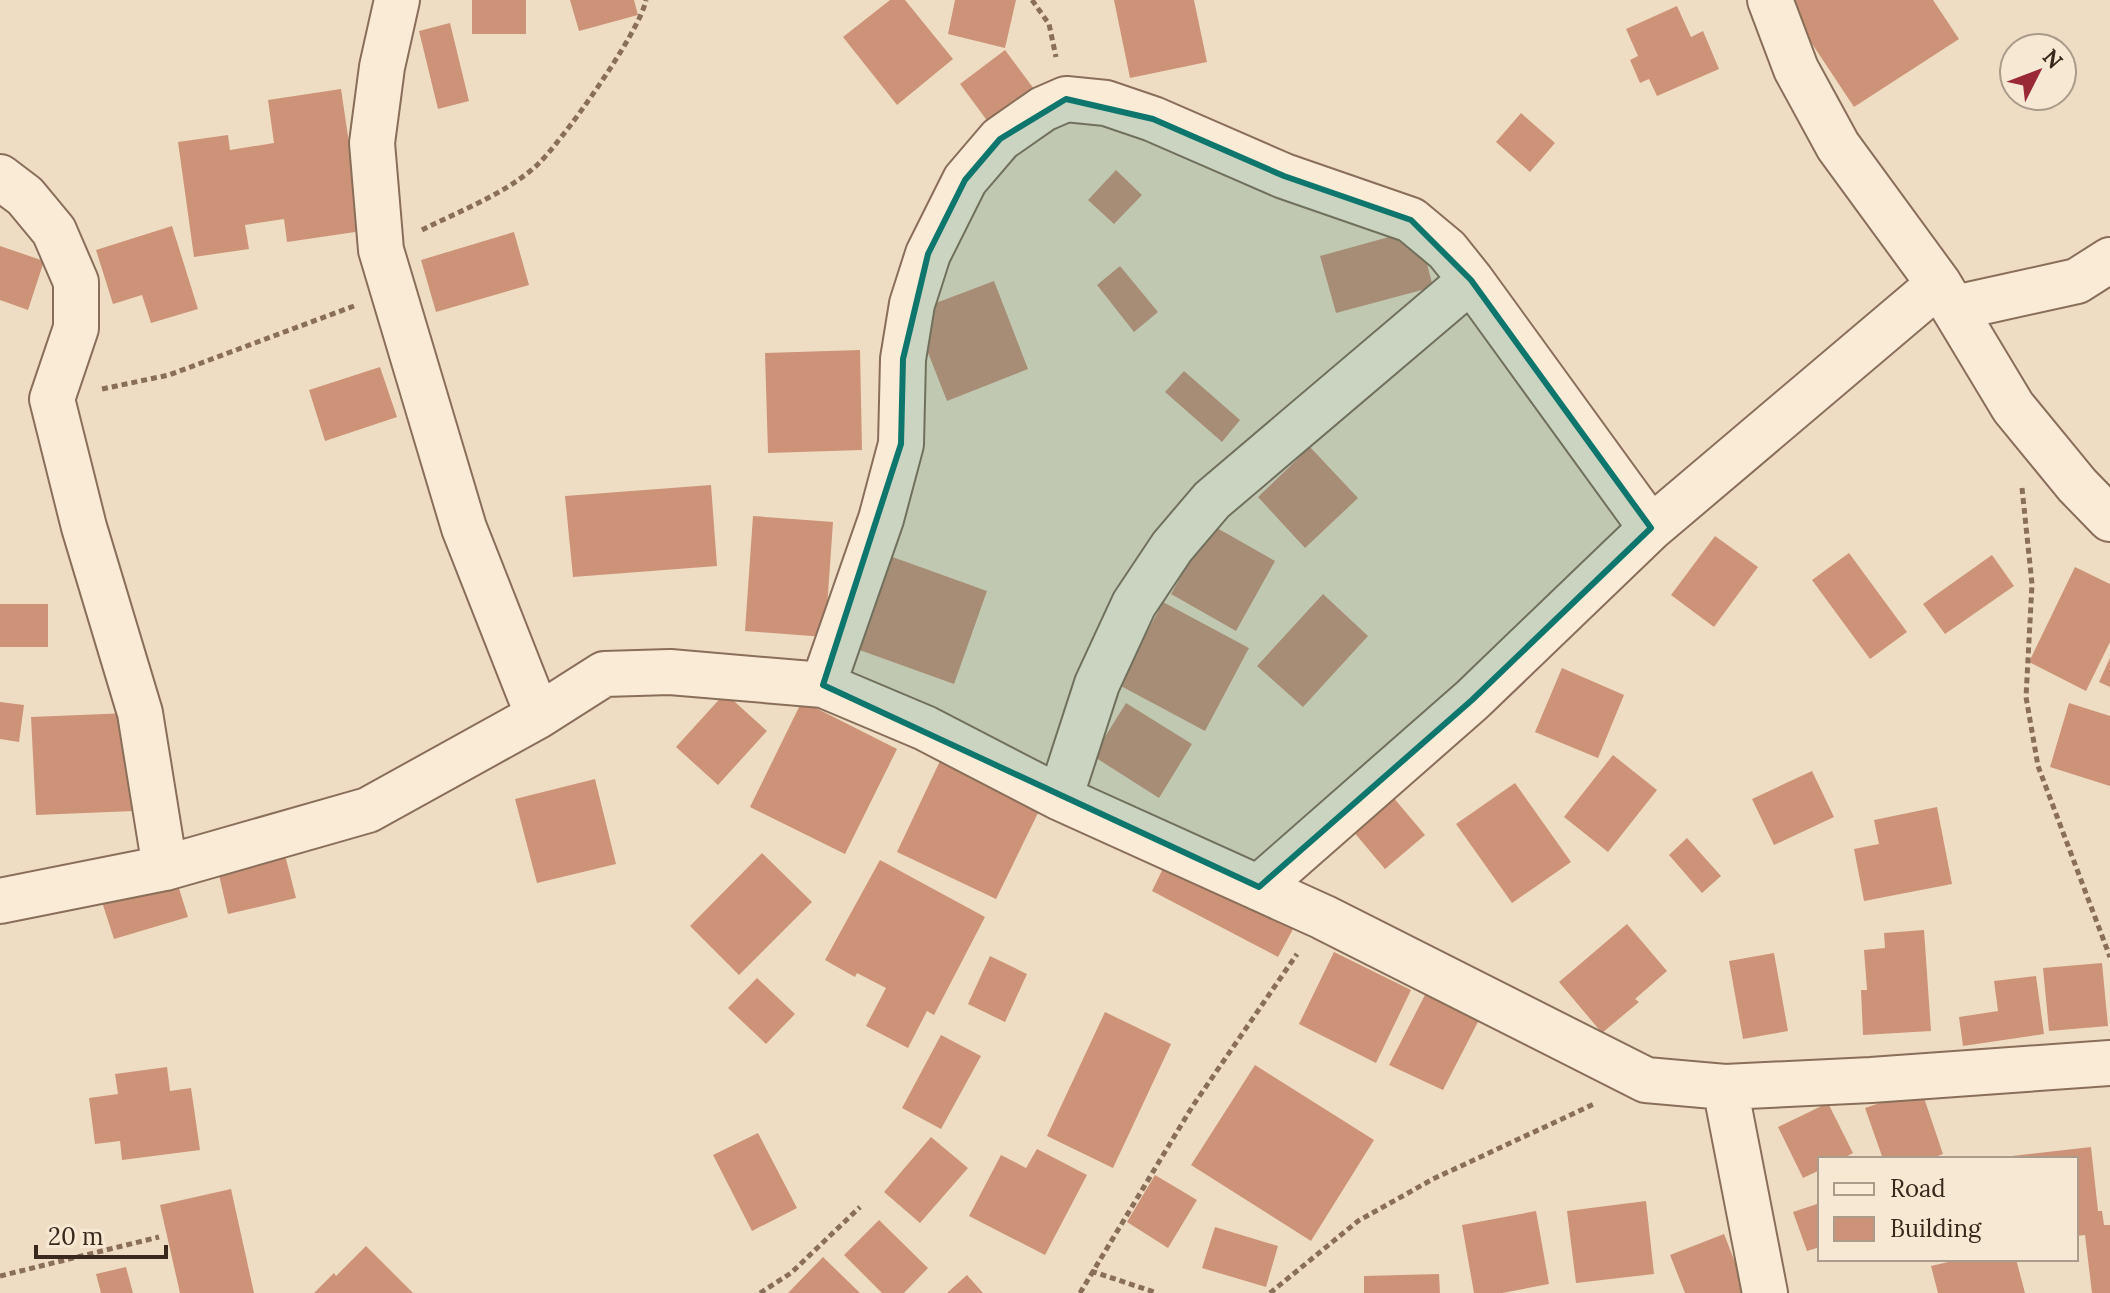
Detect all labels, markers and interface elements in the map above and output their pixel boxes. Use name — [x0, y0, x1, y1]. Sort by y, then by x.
north arrow — [1998, 32, 2078, 112]
text: N — [2037, 43, 2069, 74]
legend — [1818, 1157, 2078, 1261]
text: Road — [1890, 1173, 1946, 1204]
scale bar — [36, 1209, 166, 1259]
text: Building — [1890, 1213, 1982, 1244]
text: 20 m — [48, 1221, 104, 1252]

